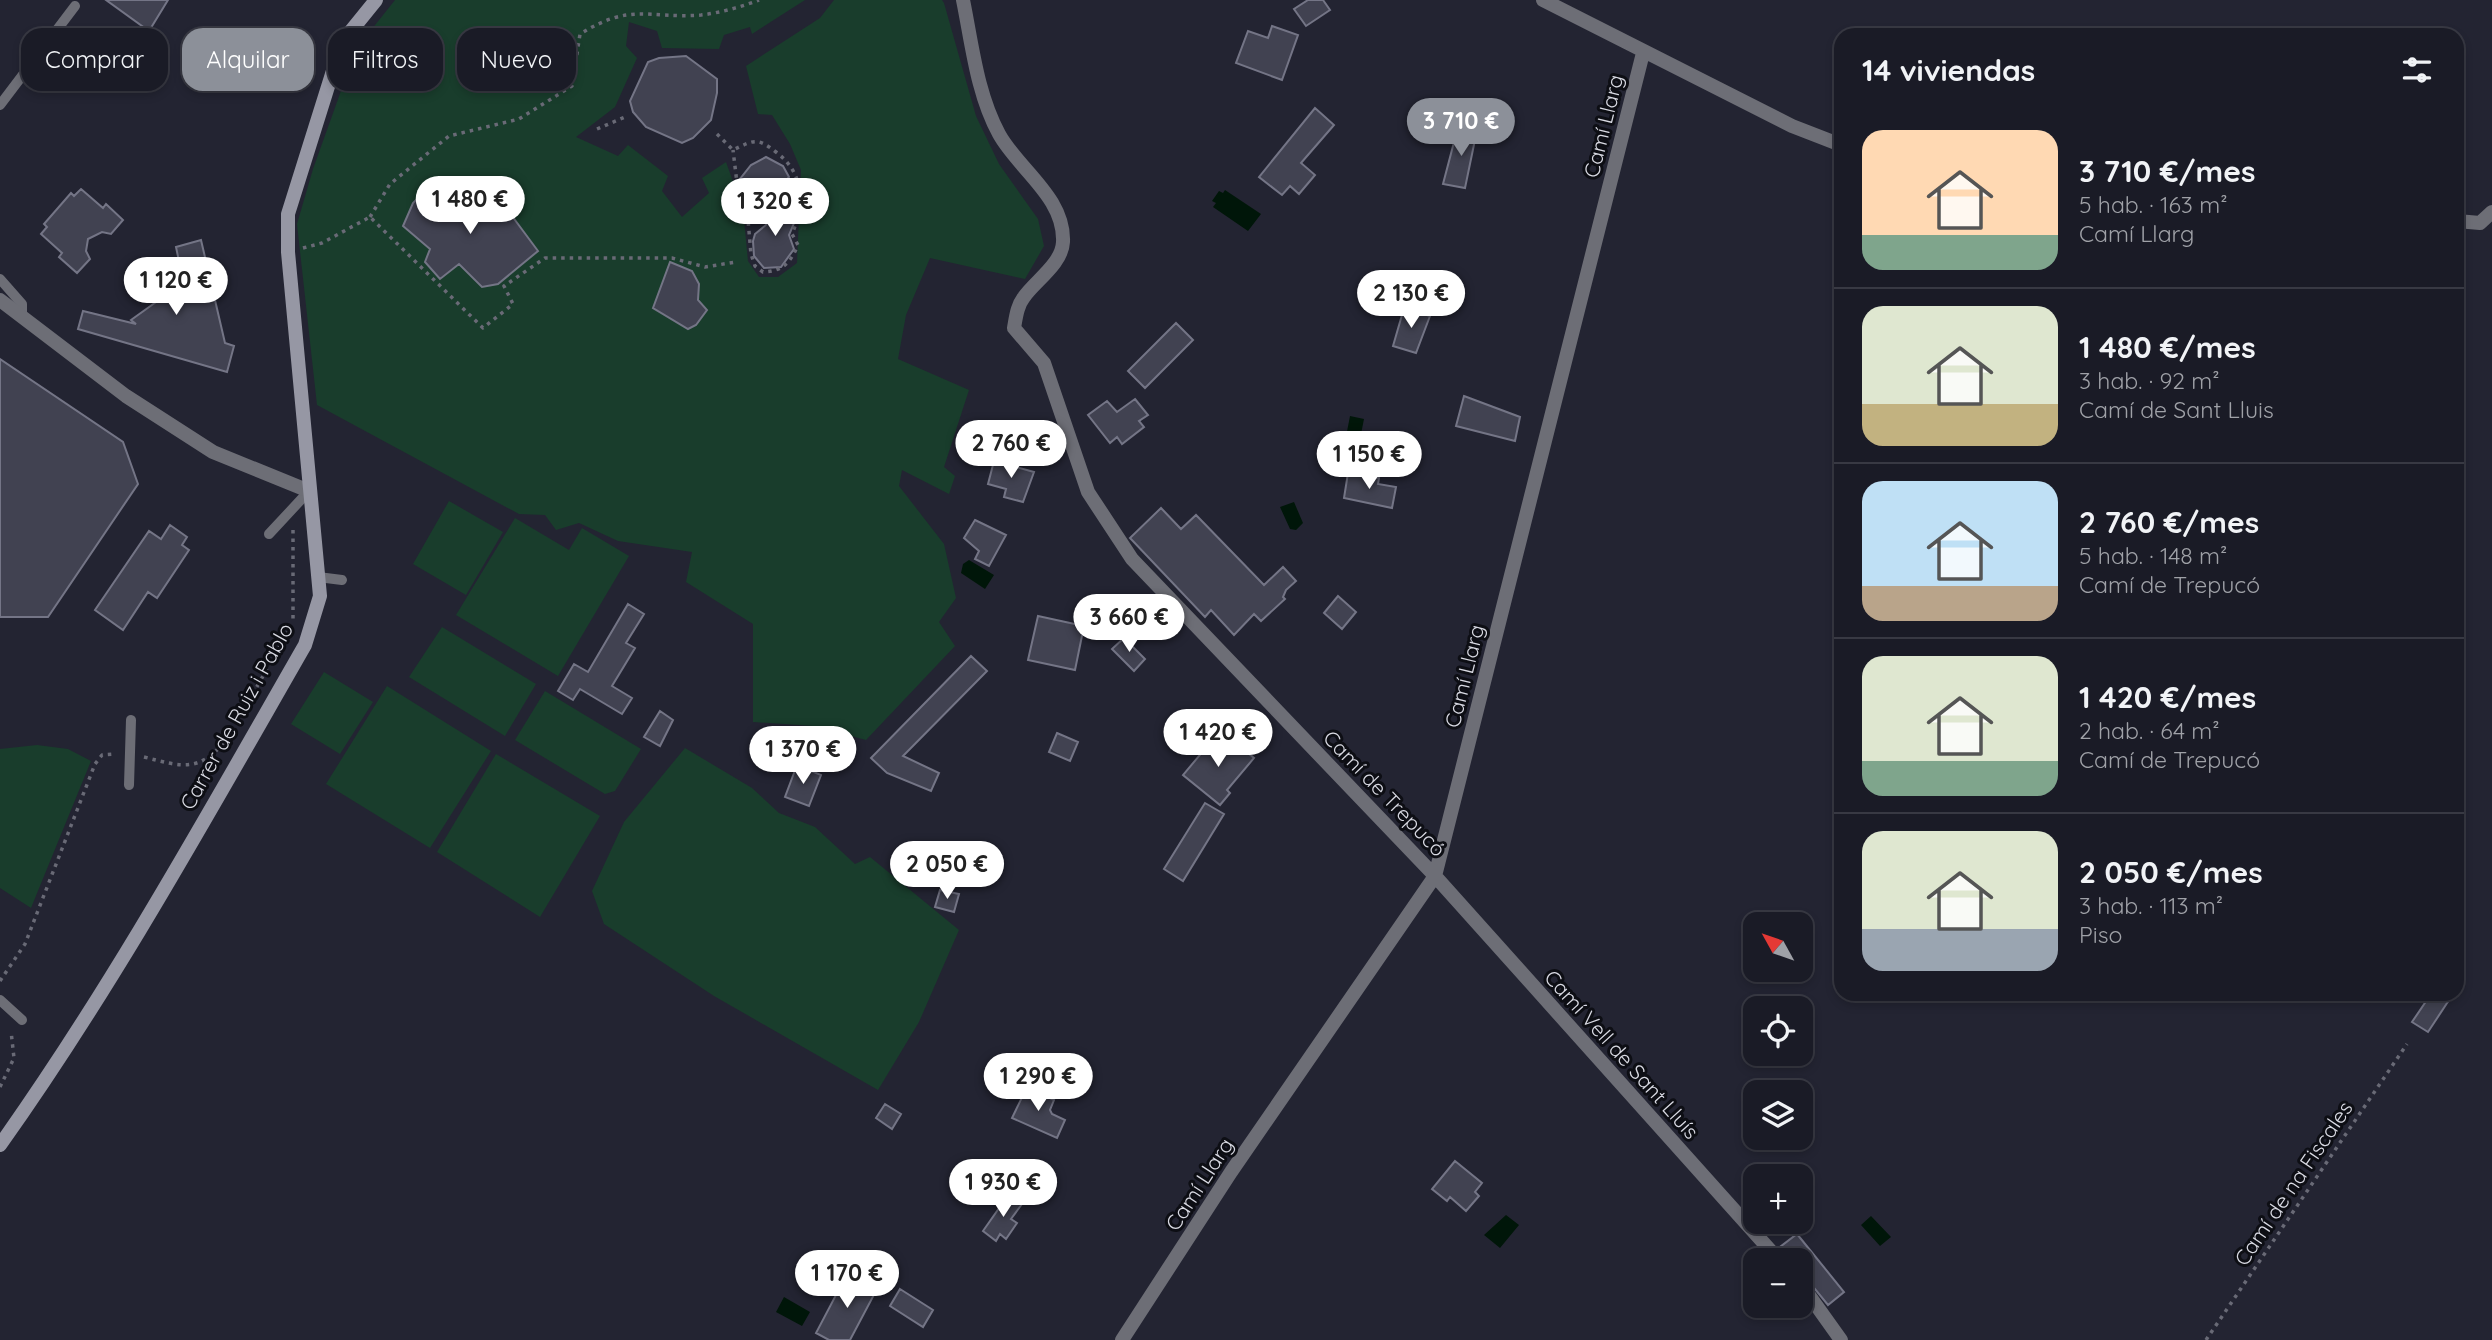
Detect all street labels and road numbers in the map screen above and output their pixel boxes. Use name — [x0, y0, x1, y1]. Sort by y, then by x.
street label: Camí Llarg — [1578, 72, 1628, 180]
street label: Carrer de Ruiz i Pablo — [174, 618, 298, 814]
street label: Camí Llarg — [1439, 622, 1489, 730]
street label: Camí de Trepucó — [1318, 725, 1452, 861]
street label: Camí Vell de Sant Lluís — [1539, 964, 1705, 1144]
street label: Camí de na Fiscales — [2228, 1096, 2358, 1270]
street label: Camí Llarg — [1159, 1133, 1239, 1235]

